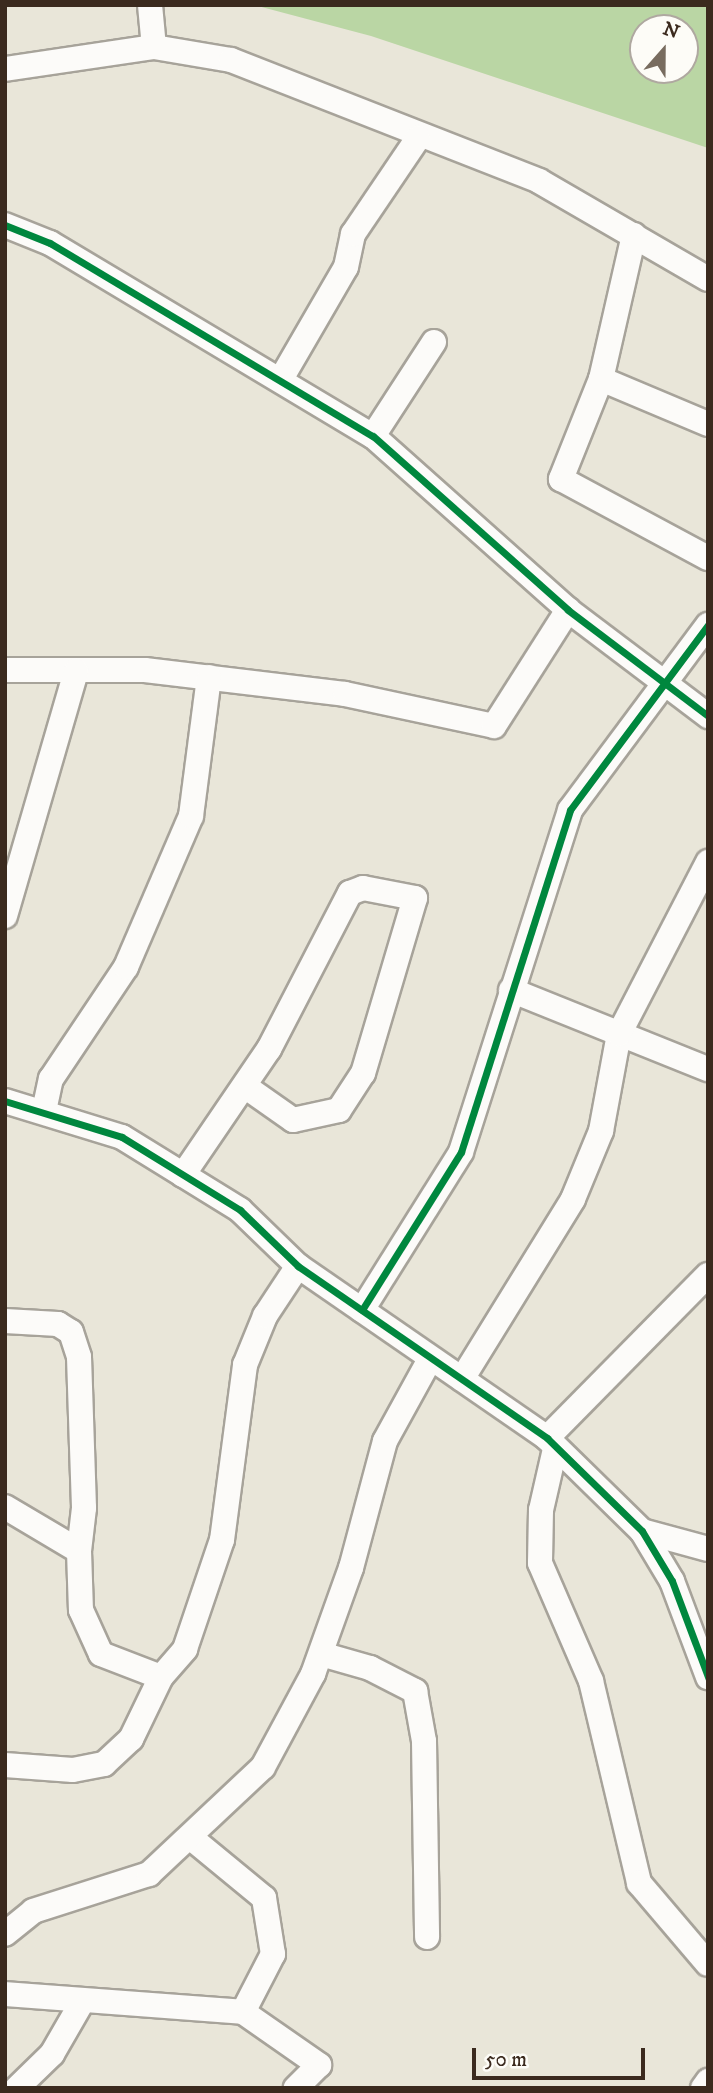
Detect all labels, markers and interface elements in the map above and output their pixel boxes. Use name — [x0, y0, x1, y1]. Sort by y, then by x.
north arrow — [629, 14, 699, 84]
text: N — [660, 17, 682, 44]
scale bar — [475, 2034, 648, 2078]
text: 50 m — [485, 2047, 527, 2073]

